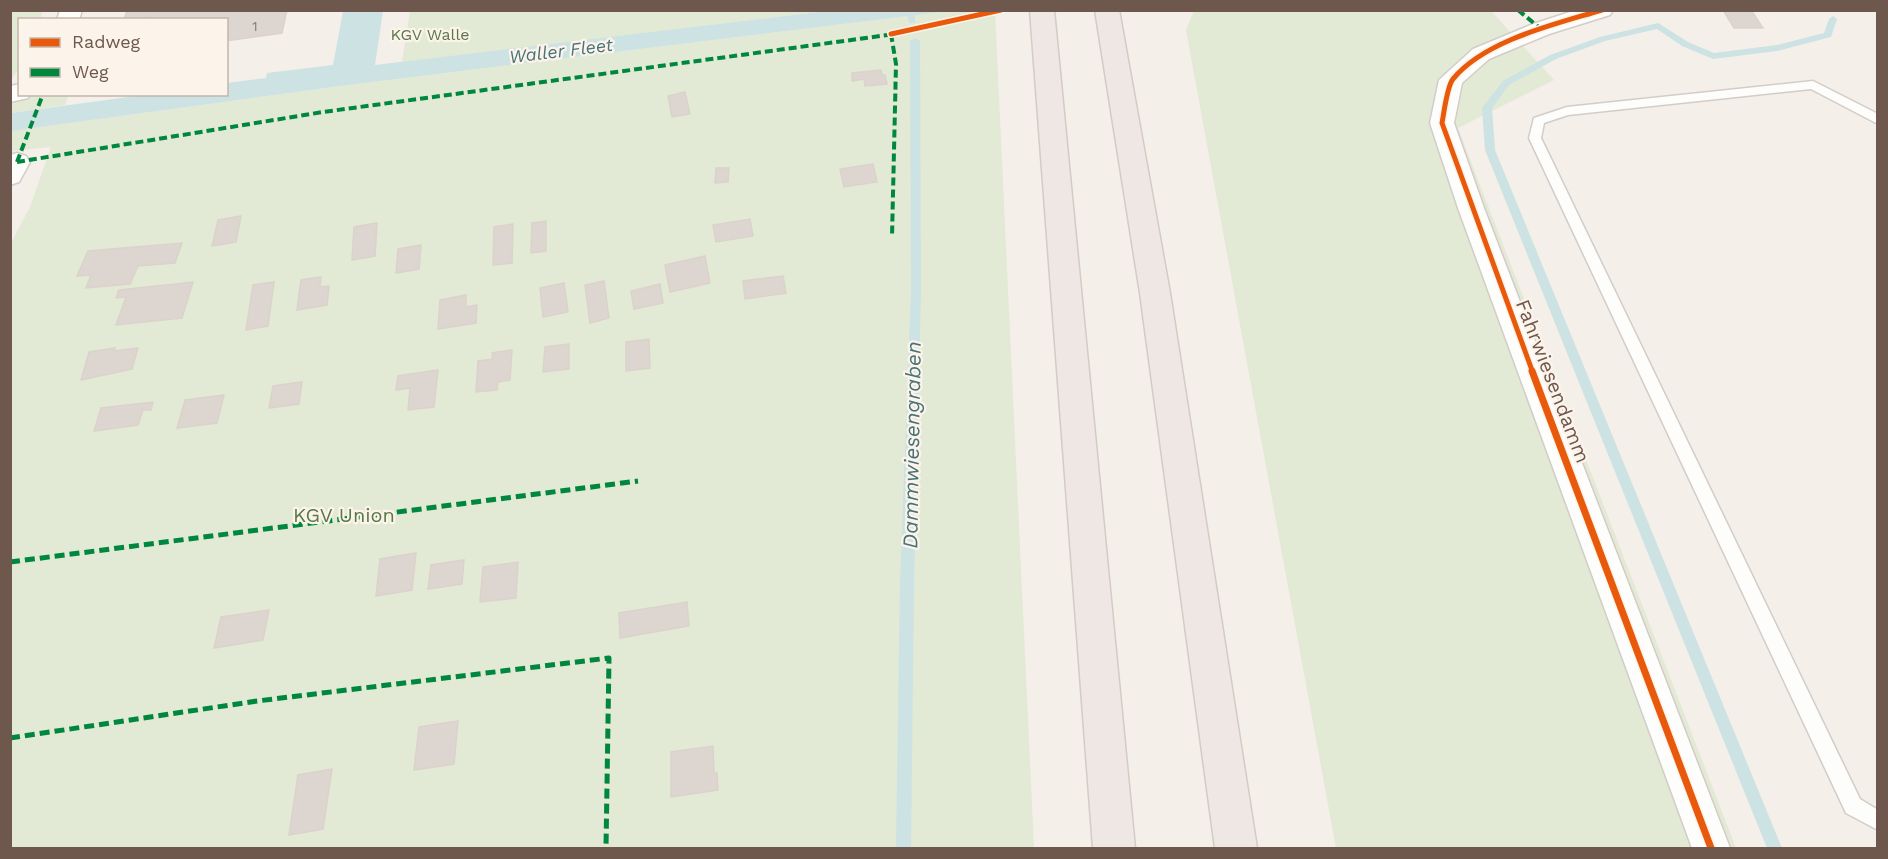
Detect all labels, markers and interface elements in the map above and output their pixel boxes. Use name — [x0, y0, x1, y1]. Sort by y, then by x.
legend — [18, 18, 228, 96]
house number: 1 — [252, 18, 258, 34]
park label: KGV Walle — [390, 25, 470, 44]
text: Radweg — [72, 31, 141, 52]
water label: Waller Fleet — [508, 34, 615, 67]
text: Weg — [72, 61, 109, 82]
street label: Fahrwiesendamm — [1511, 296, 1595, 466]
water label: Dammwiesengraben — [897, 341, 926, 549]
park label: KGV Union — [293, 503, 395, 527]

